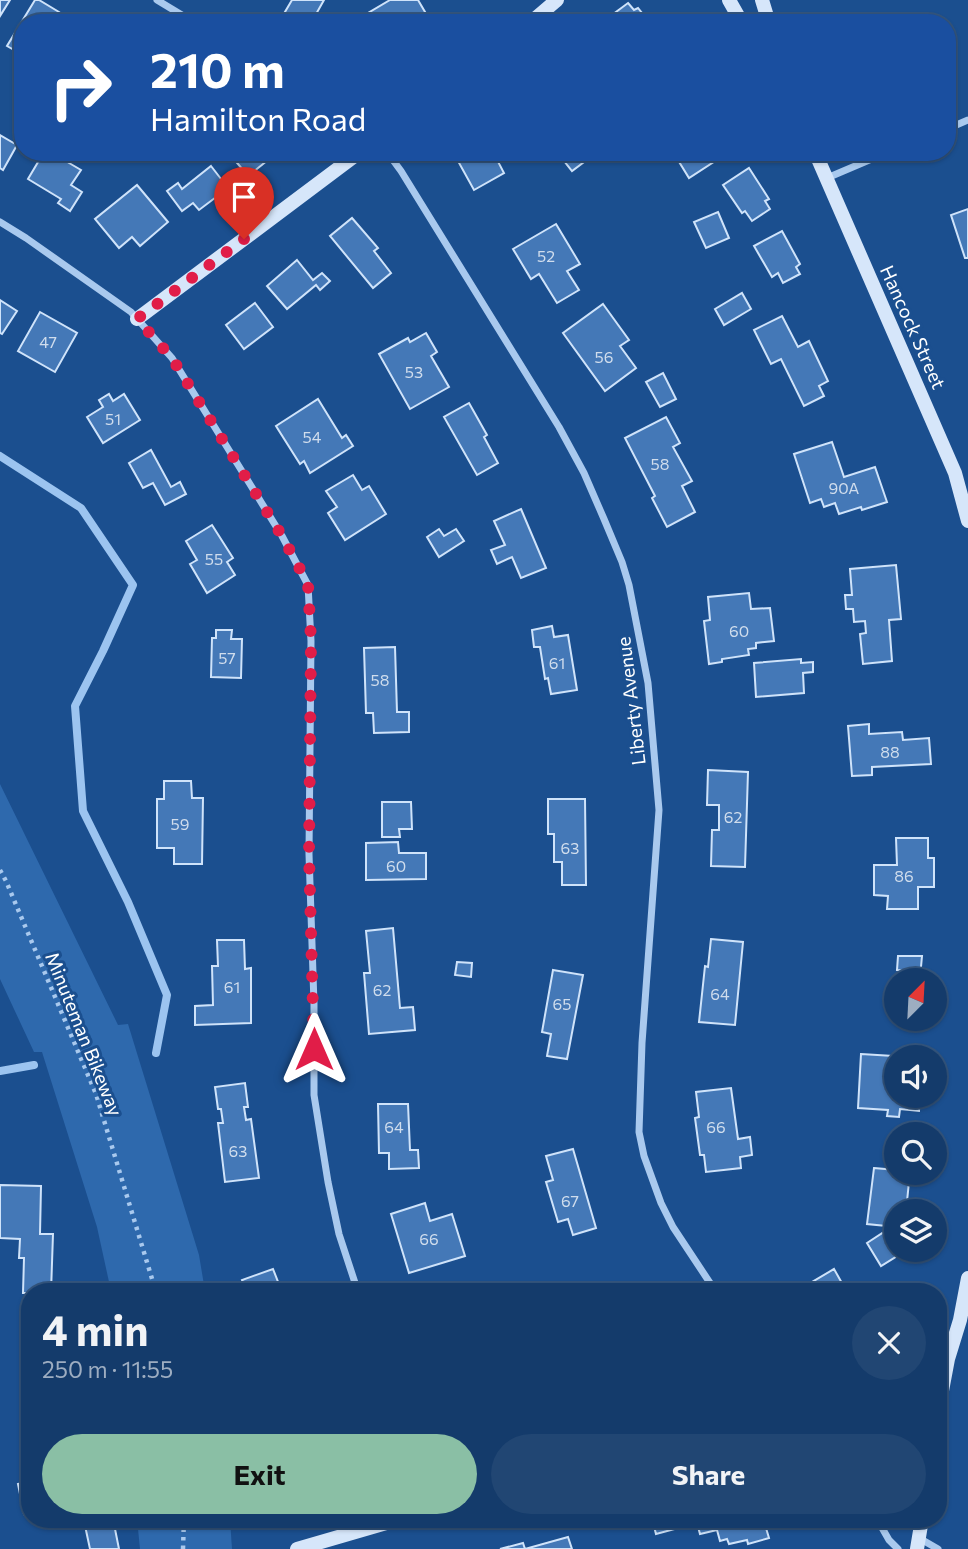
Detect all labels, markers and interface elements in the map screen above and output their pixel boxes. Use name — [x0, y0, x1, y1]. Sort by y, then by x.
text: 210 m — [150, 38, 285, 98]
icon: right — [35, 42, 126, 133]
text: Hamilton Road — [150, 98, 366, 138]
pin — [214, 167, 274, 239]
icon: arrive — [225, 178, 263, 216]
house number: 52 — [537, 246, 555, 265]
street label: Hancock Street — [876, 261, 951, 392]
house number: 47 — [39, 332, 57, 351]
house number: 56 — [595, 347, 613, 366]
house number: 53 — [405, 362, 423, 381]
house number: 51 — [105, 409, 121, 428]
house number: 54 — [303, 427, 322, 446]
house number: 58 — [651, 454, 669, 473]
house number: 90A — [829, 478, 859, 497]
house number: 55 — [205, 549, 223, 568]
house number: 60 — [729, 621, 749, 640]
street label: Liberty Avenue — [611, 636, 650, 767]
house number: 57 — [218, 648, 236, 667]
house number: 61 — [549, 653, 565, 672]
house number: 58 — [371, 670, 389, 689]
house number: 88 — [880, 742, 900, 761]
house number: 62 — [724, 807, 742, 826]
house number: 59 — [171, 814, 189, 833]
house number: 63 — [561, 838, 579, 857]
house number: 60 — [386, 856, 406, 875]
house number: 86 — [894, 866, 914, 885]
street label: Minuteman Bikeway — [41, 949, 128, 1119]
north arrow — [884, 968, 947, 1031]
map controls — [884, 968, 947, 1262]
house number: 61 — [224, 977, 240, 996]
house number: 62 — [373, 980, 391, 999]
house number: 64 — [710, 984, 730, 1003]
house number: 65 — [553, 994, 571, 1013]
position arrow — [277, 1012, 351, 1086]
button: sound — [884, 1045, 947, 1108]
house number: 64 — [384, 1117, 404, 1136]
house number: 66 — [706, 1117, 726, 1136]
button: search — [884, 1122, 947, 1185]
house number: 63 — [229, 1141, 247, 1160]
house number: 67 — [561, 1191, 579, 1210]
button: layers — [884, 1199, 947, 1262]
house number: 66 — [419, 1229, 439, 1248]
text: 4 min — [42, 1303, 148, 1355]
button: close — [852, 1306, 926, 1380]
text: 250 m · 11:55 — [42, 1355, 173, 1383]
button: Exit — [42, 1434, 477, 1514]
button: Share — [491, 1434, 926, 1514]

